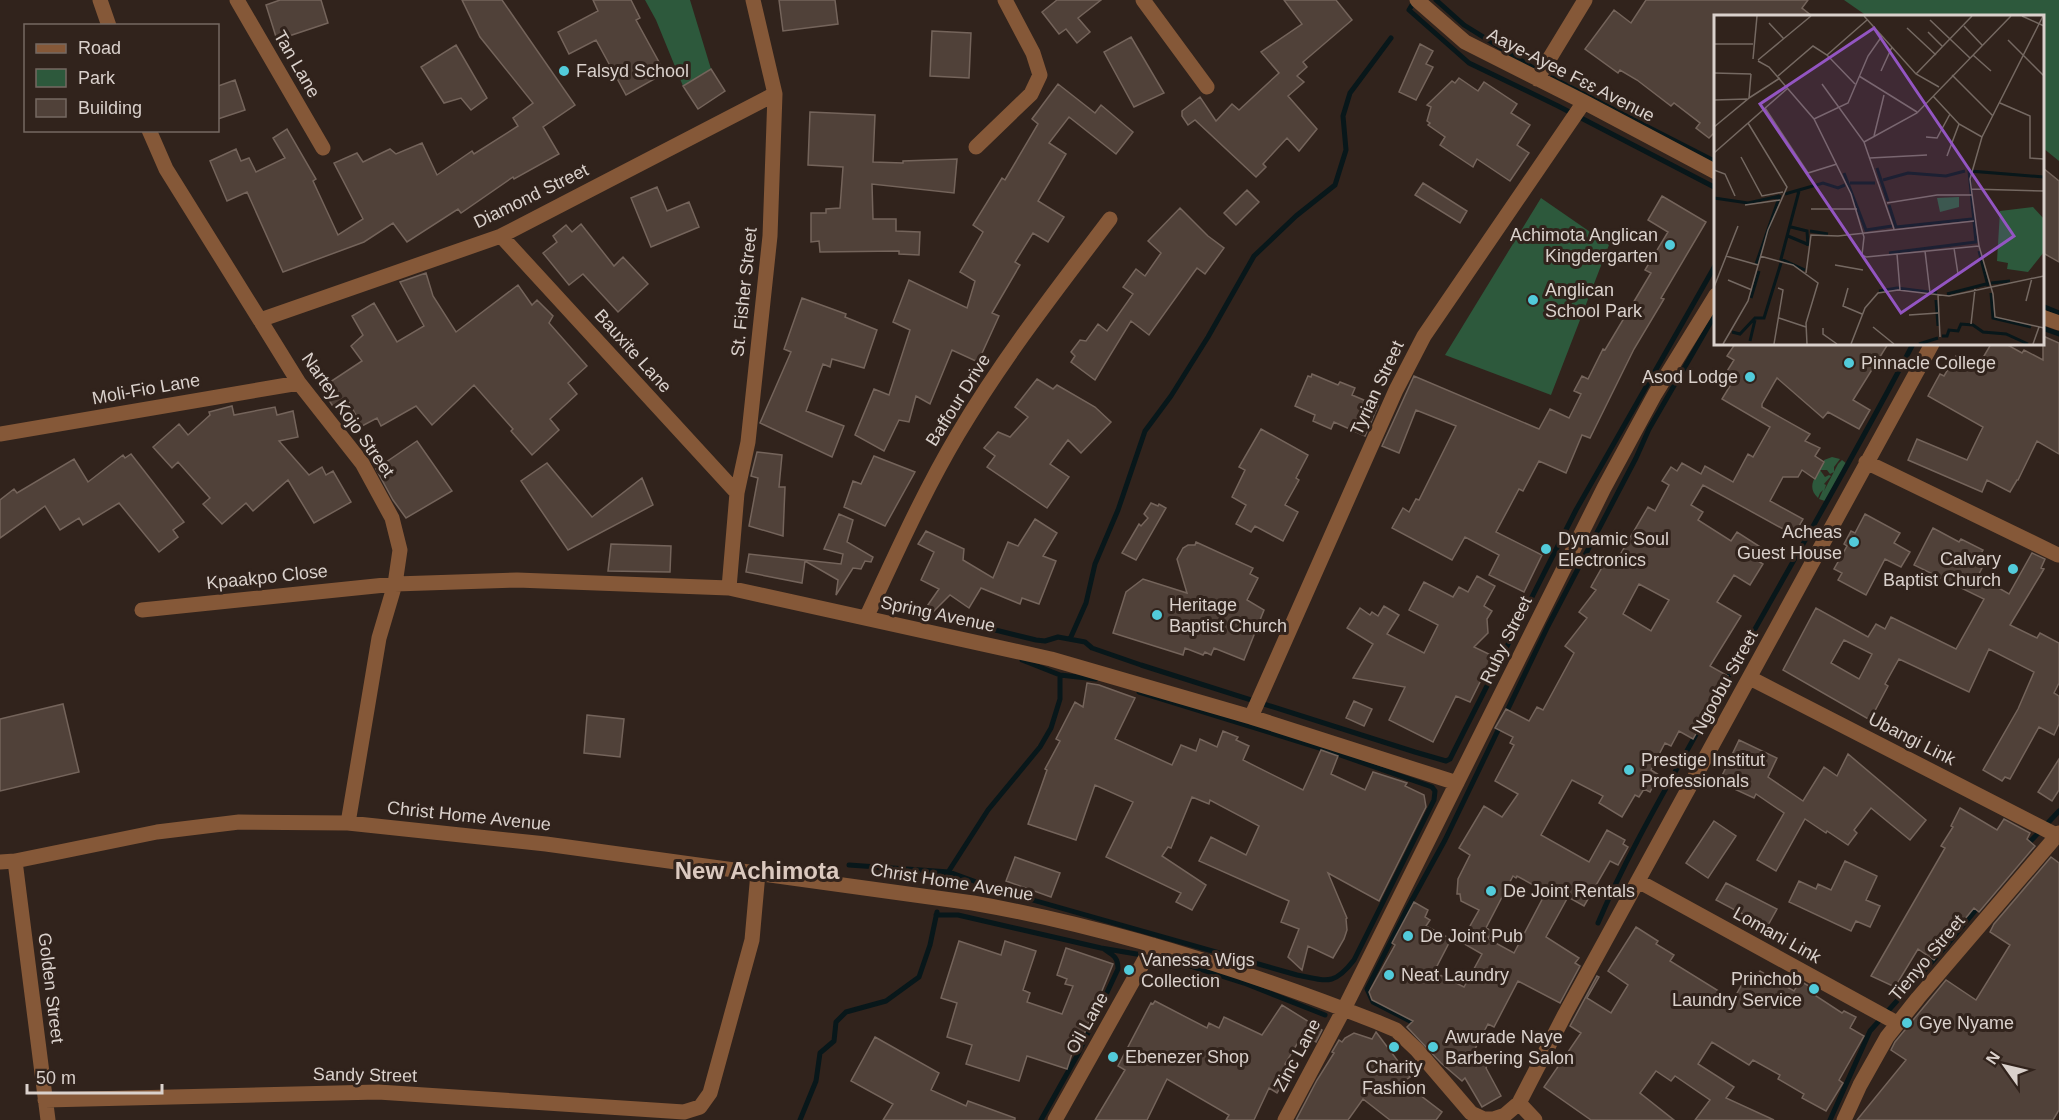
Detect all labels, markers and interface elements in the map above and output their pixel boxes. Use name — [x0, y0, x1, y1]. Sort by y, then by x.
inset map — [1714, 15, 2044, 345]
legend — [24, 24, 219, 132]
street label: Aaye-Ayee Fɛɛ Avenue — [1484, 24, 1658, 126]
street label: Tan Lane — [270, 27, 324, 101]
text: Road — [78, 38, 121, 58]
place label: Falsyd School — [576, 61, 689, 81]
marker: Falsyd School — [557, 64, 571, 78]
text: Park — [78, 68, 116, 88]
text: Building — [78, 98, 142, 118]
street label: Diamond Street — [470, 160, 592, 232]
place label: Achimota Anglican Kingdergarten — [1510, 225, 1658, 266]
street label: St. Fisher Street — [727, 226, 761, 358]
marker: Achimota Anglican Kingdergarten — [1663, 238, 1677, 252]
place label: Anglican School Park — [1545, 280, 1643, 321]
marker: Anglican School Park — [1526, 293, 1540, 307]
street label: Bauxite Lane — [590, 305, 676, 397]
street label: Tyrian Street — [1346, 338, 1408, 438]
street label: Nartey Kojo Street — [298, 349, 398, 481]
street label: Baffour Drive — [922, 350, 994, 450]
place label: Pinnacle College — [1861, 353, 1996, 373]
marker: Pinnacle College — [1842, 356, 1856, 370]
place label: Asod Lodge — [1642, 367, 1738, 387]
street label: Moli-Fio Lane — [91, 370, 201, 408]
marker: Asod Lodge — [1743, 370, 1757, 384]
place label: Acheas Guest House — [1737, 522, 1842, 563]
place label: Dynamic Soul Electronics — [1558, 529, 1669, 570]
marker: Acheas Guest House — [1847, 535, 1861, 549]
marker: Dynamic Soul Electronics — [1539, 542, 1553, 556]
place label: Calvary Baptist Church — [1883, 549, 2001, 590]
street label: Kpaakpo Close — [205, 561, 329, 593]
marker: Calvary Baptist Church — [2006, 562, 2020, 576]
street label: Spring Avenue — [879, 592, 997, 636]
street label: Ruby Street — [1476, 593, 1536, 687]
place label: Heritage Baptist Church — [1169, 595, 1287, 636]
marker: Heritage Baptist Church — [1150, 608, 1164, 622]
street label: Ngoobu Street — [1688, 626, 1762, 738]
street label: Ubangi Link — [1865, 709, 1960, 770]
place label: Prestige Institut Professionals — [1641, 750, 1765, 791]
marker: Prestige Institut Professionals — [1622, 763, 1636, 777]
street label: Christ Home Avenue — [386, 797, 552, 835]
district label: New Achimota — [675, 857, 840, 884]
street label: Christ Home Avenue — [869, 859, 1035, 905]
place label: De Joint Rentals — [1503, 881, 1635, 901]
marker: De Joint Rentals — [1484, 884, 1498, 898]
street label: Lomani Link — [1730, 903, 1825, 968]
street label: Tienyo Street — [1885, 911, 1969, 1005]
place label: De Joint Pub — [1420, 926, 1523, 946]
marker: De Joint Pub — [1401, 929, 1415, 943]
street label: Golden Street — [34, 932, 68, 1044]
place label: Vanessa Wigs Collection — [1141, 950, 1255, 991]
marker: Vanessa Wigs Collection — [1122, 963, 1136, 977]
place label: Neat Laundry — [1401, 965, 1509, 985]
marker: Neat Laundry — [1382, 968, 1396, 982]
place label: Princhob Laundry Service — [1672, 969, 1802, 1010]
marker: Princhob Laundry Service — [1807, 982, 1821, 996]
street label: Oil Lane — [1062, 989, 1112, 1057]
place label: Gye Nyame — [1919, 1013, 2014, 1033]
street label: Zinc Lane — [1270, 1015, 1324, 1095]
marker: Gye Nyame — [1900, 1016, 1914, 1030]
place label: Awurade Naye Barbering Salon — [1445, 1027, 1574, 1068]
north arrow — [1975, 1036, 2035, 1096]
marker: Charity Fashion — [1387, 1040, 1401, 1054]
marker: Awurade Naye Barbering Salon — [1426, 1040, 1440, 1054]
place label: Ebenezer Shop — [1125, 1047, 1249, 1067]
text: N — [1983, 1048, 2003, 1067]
marker: Ebenezer Shop — [1106, 1050, 1120, 1064]
scale bar — [27, 1057, 162, 1095]
place label: Charity Fashion — [1362, 1057, 1426, 1098]
street label: Sandy Street — [313, 1064, 417, 1086]
text: 50 m — [36, 1068, 76, 1088]

